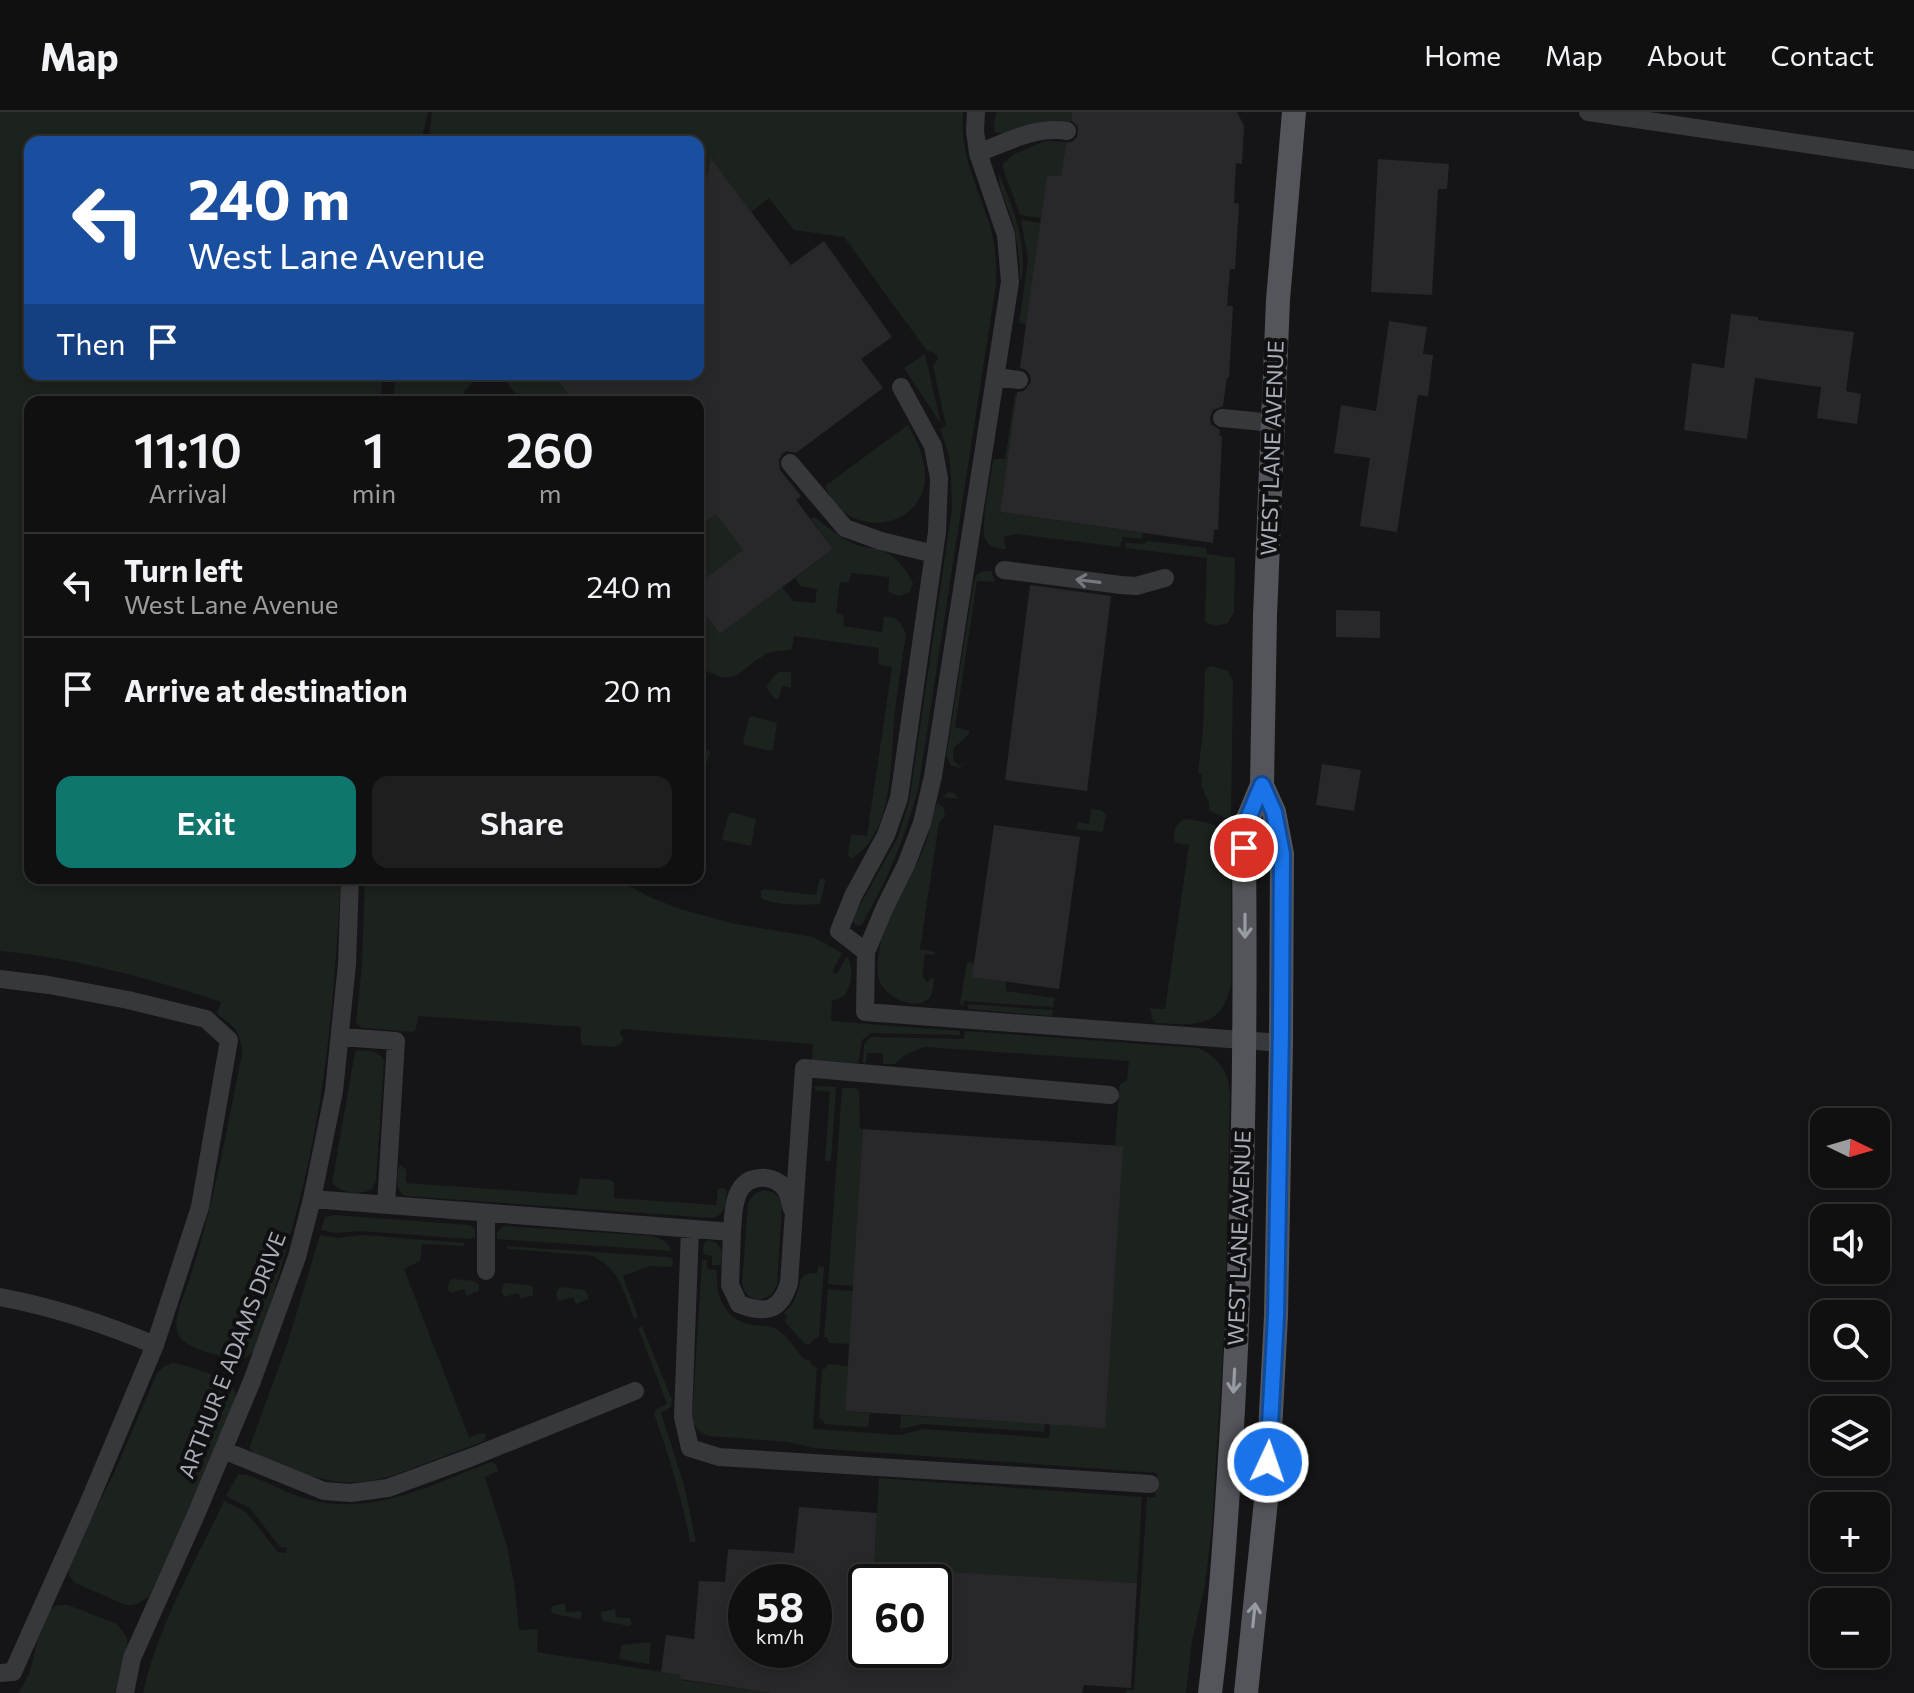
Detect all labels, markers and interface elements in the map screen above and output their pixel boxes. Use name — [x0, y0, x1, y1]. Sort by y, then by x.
text: Map — [40, 32, 119, 79]
text: Home — [1424, 38, 1501, 72]
text: Map — [1545, 38, 1603, 72]
text: About — [1647, 38, 1727, 72]
text: Contact — [1771, 38, 1874, 72]
text: 240 m — [188, 163, 350, 232]
icon: left — [56, 168, 160, 272]
text: West Lane Avenue — [188, 232, 485, 276]
icon: arrive — [141, 320, 185, 364]
text: Then — [56, 324, 125, 361]
street label: WEST LANE AVENUE — [1254, 340, 1289, 556]
text: 11:10 — [134, 419, 242, 478]
text: 1 — [363, 419, 385, 478]
text: 260 — [506, 419, 594, 478]
text: Arrival — [149, 477, 227, 508]
text: min — [352, 477, 396, 508]
text: m — [539, 477, 561, 508]
text: Turn left — [124, 551, 243, 588]
icon: left — [56, 563, 100, 607]
text: 240 m — [586, 567, 672, 604]
one-way arrow — [1076, 573, 1101, 588]
text: West Lane Avenue — [124, 588, 339, 619]
icon: arrive — [56, 667, 100, 711]
text: Arrive at destination — [124, 671, 408, 708]
text: 20 m — [604, 671, 672, 708]
button: Exit — [56, 776, 356, 868]
button: Share — [372, 776, 672, 868]
pin — [1210, 814, 1278, 882]
icon: arrive — [1222, 826, 1266, 870]
one-way arrow — [1237, 912, 1253, 939]
north arrow — [1810, 1108, 1890, 1188]
map controls — [1810, 1108, 1890, 1668]
street label: WEST LANE AVENUE — [1221, 1130, 1256, 1346]
button: sound — [1810, 1204, 1890, 1284]
street label: ARTHUR E ADAMS DRIVE — [172, 1228, 291, 1482]
button: search — [1810, 1300, 1890, 1380]
one-way arrow — [1226, 1367, 1241, 1394]
button: layers — [1810, 1396, 1890, 1476]
position arrow — [1226, 1420, 1310, 1504]
button: + — [1810, 1492, 1890, 1572]
speed limit sign: 60 — [848, 1564, 952, 1668]
text: 58 — [756, 1581, 804, 1630]
button: − — [1810, 1588, 1890, 1668]
one-way arrow — [1247, 1603, 1262, 1629]
text: km/h — [756, 1624, 804, 1648]

